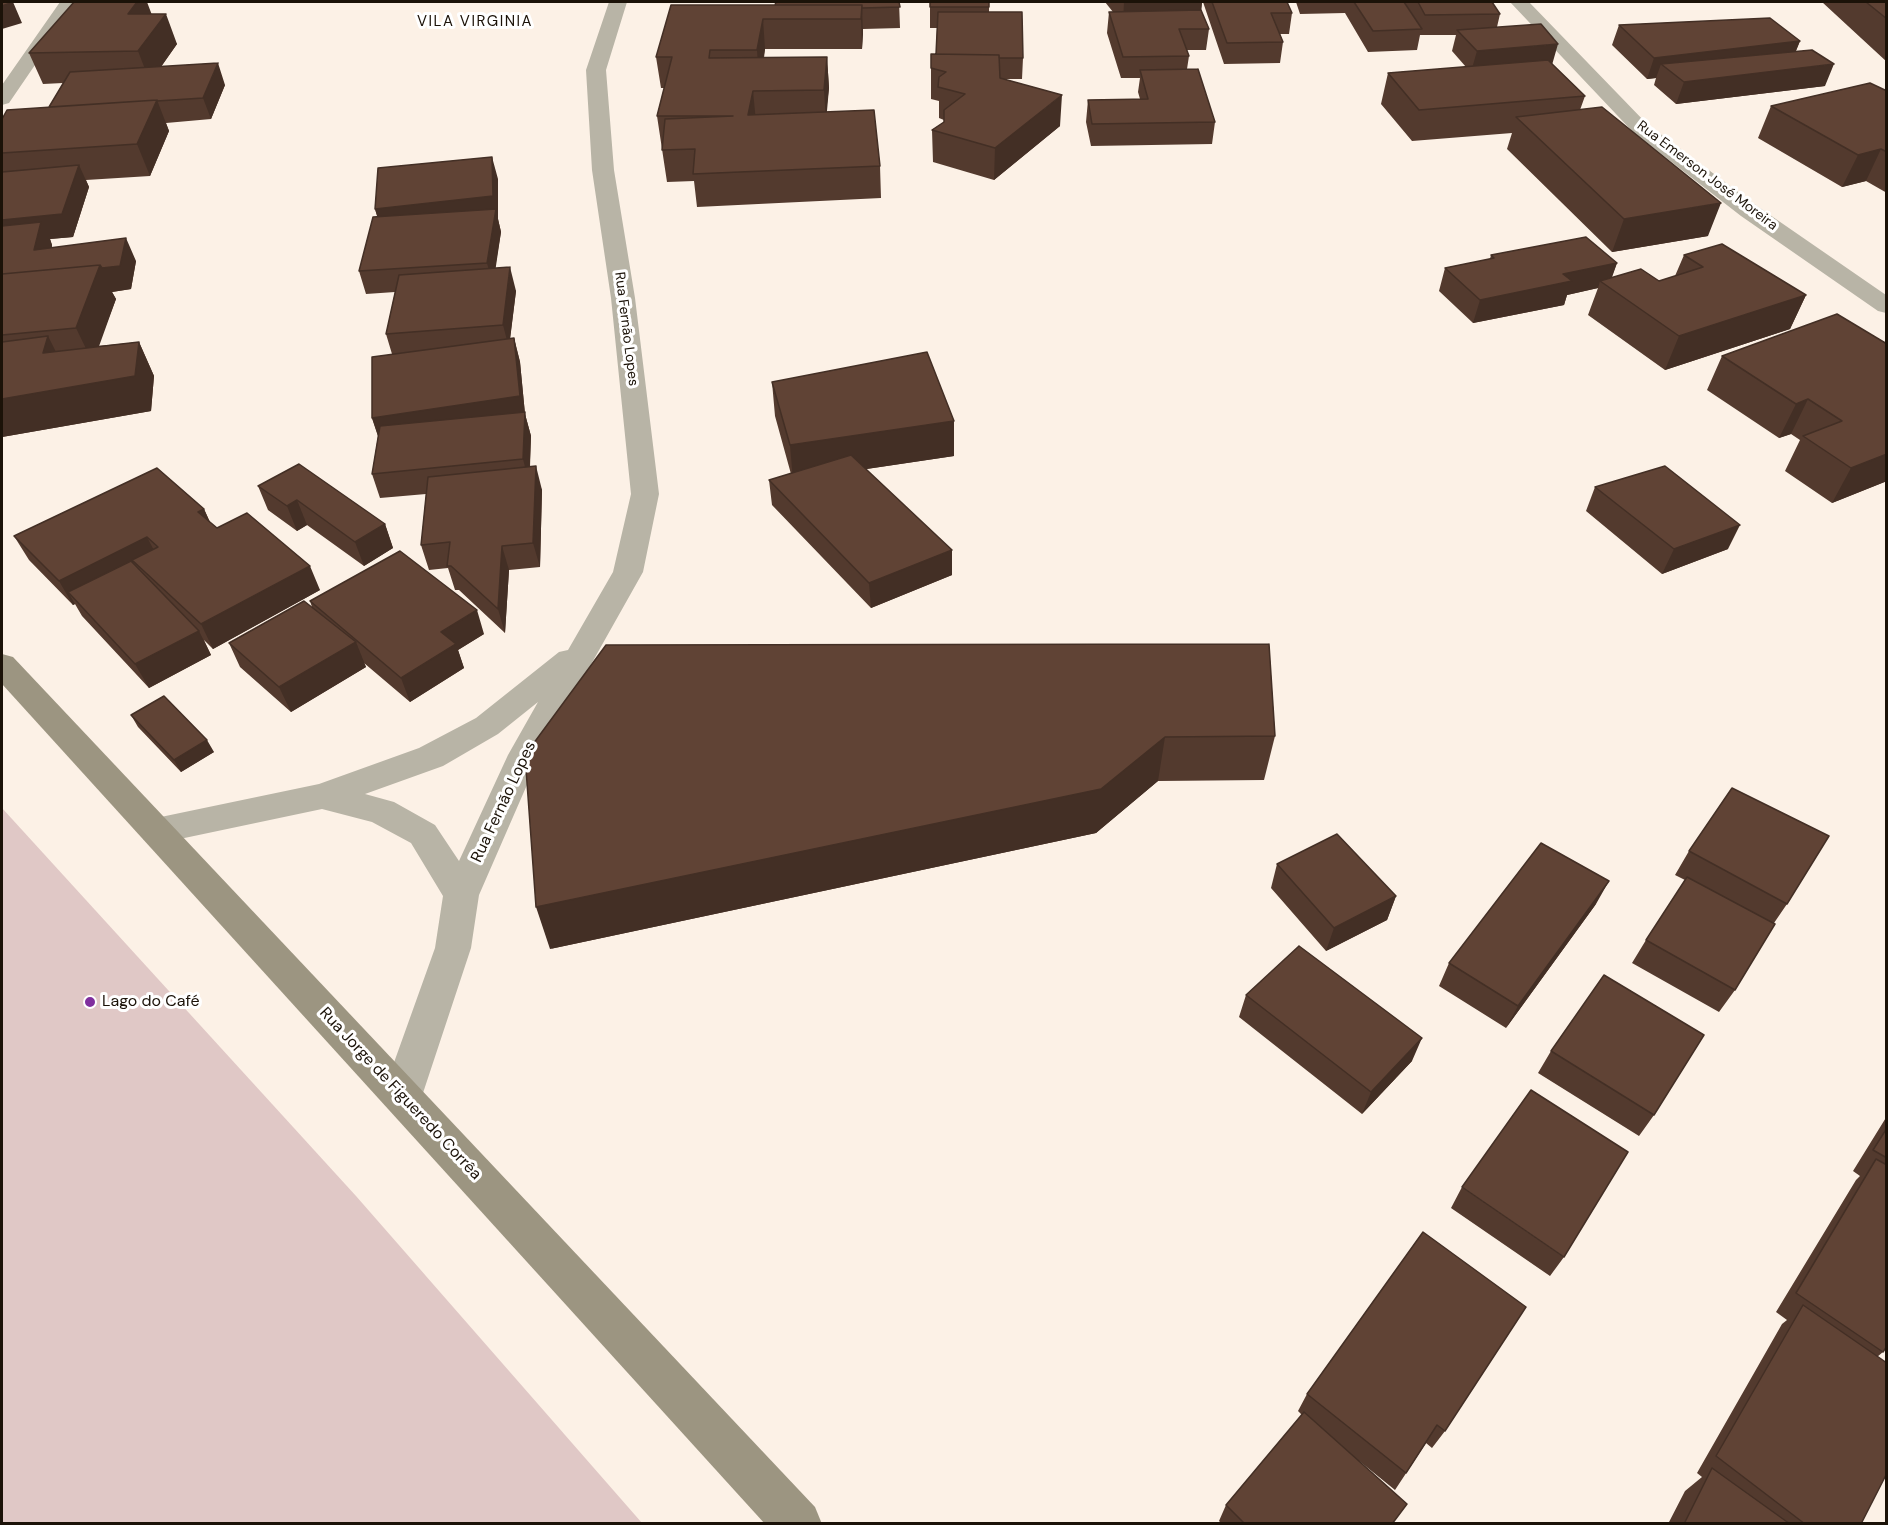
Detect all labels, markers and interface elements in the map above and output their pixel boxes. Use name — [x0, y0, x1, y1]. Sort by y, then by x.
district label: VILA VIRGINIA — [417, 13, 533, 31]
street label: Rua Emerson José Moreira — [1634, 118, 1780, 234]
street label: Rua Fernão Lopes — [611, 271, 641, 387]
street label: Rua Fernão Lopes — [468, 738, 540, 866]
place label: Lago do Café — [102, 992, 200, 1012]
marker: Lago do Café — [83, 995, 97, 1009]
street label: Rua Jorge de Figueredo Corrêa — [315, 1004, 485, 1184]

